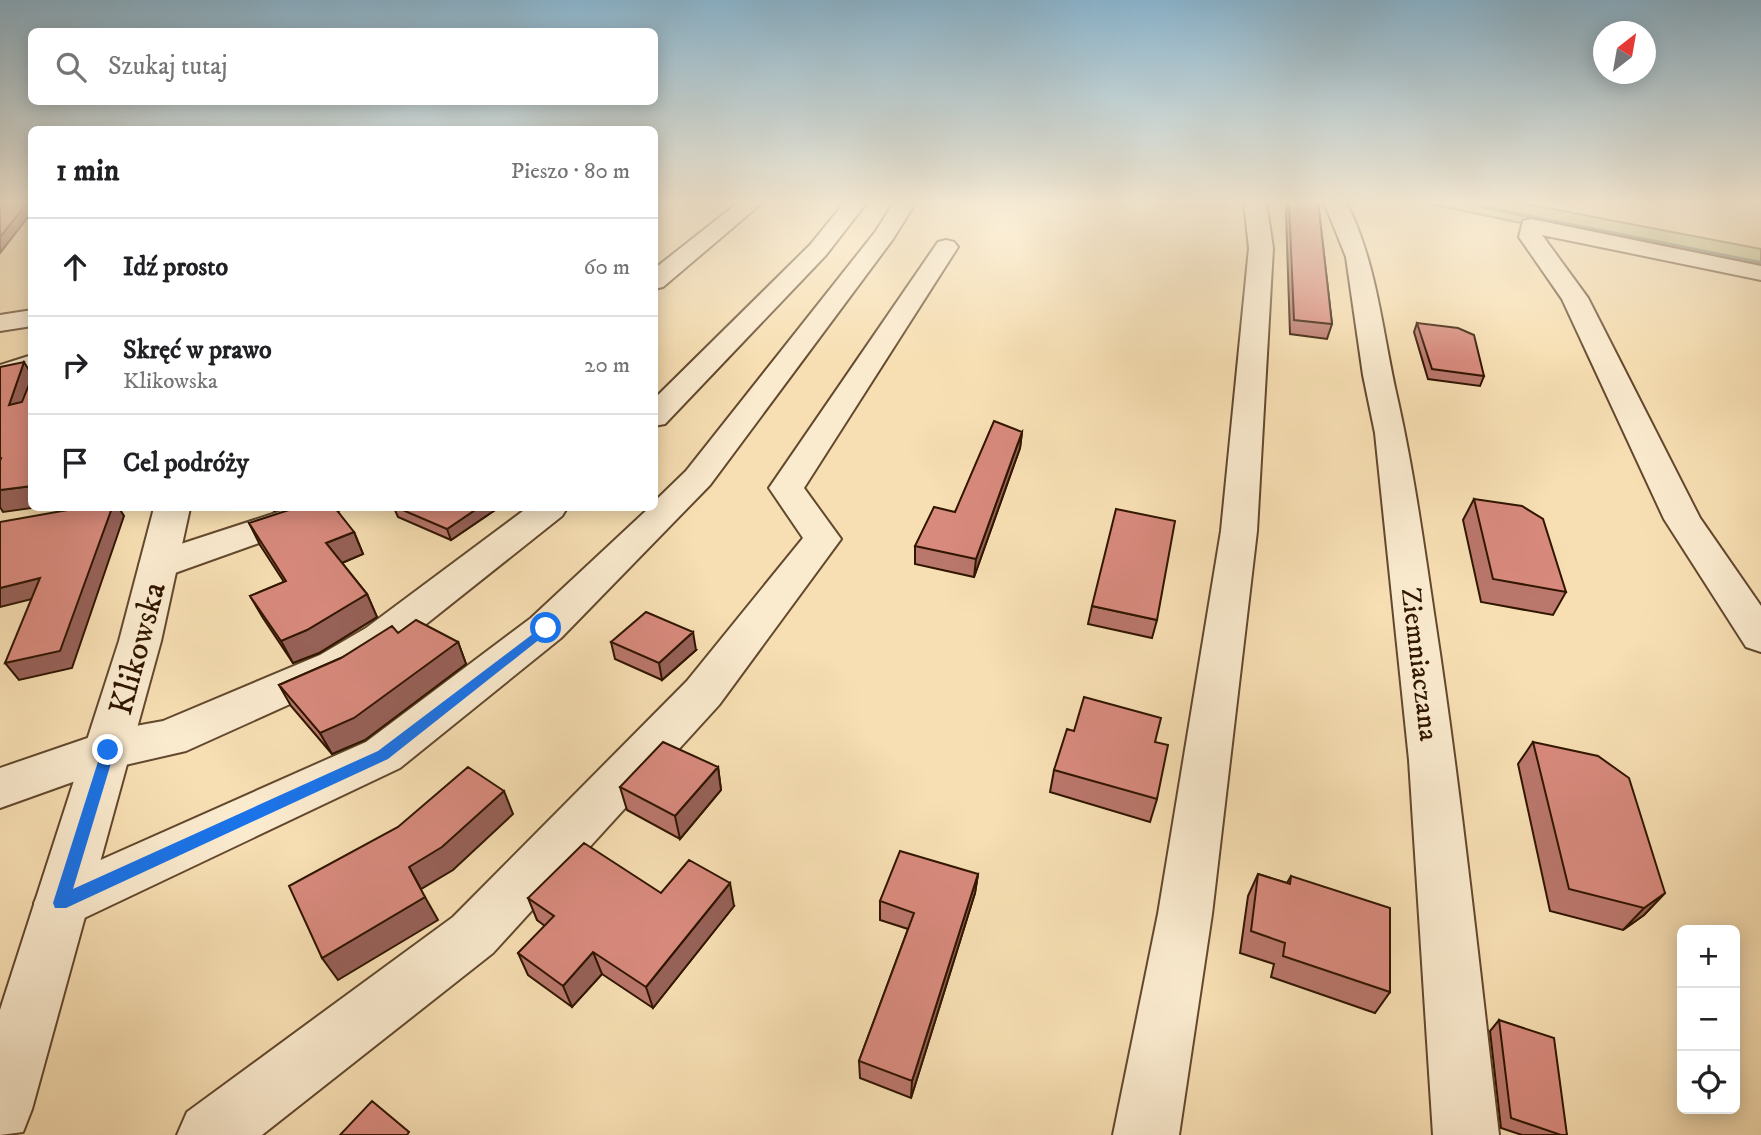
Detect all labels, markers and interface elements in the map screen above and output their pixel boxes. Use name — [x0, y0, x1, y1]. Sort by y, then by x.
north arrow — [1593, 21, 1656, 84]
search box — [28, 28, 658, 105]
icon: search — [52, 48, 90, 86]
text: Szukaj tutaj — [108, 50, 228, 83]
text: 1 min — [56, 153, 119, 190]
text: Pieszo · 80 m — [511, 157, 630, 186]
icon: ahead — [56, 248, 94, 286]
text: Idź prosto — [123, 251, 228, 284]
text: 60 m — [583, 253, 630, 282]
text: Skręć w prawo — [123, 334, 272, 367]
icon: right — [56, 346, 94, 384]
text: 20 m — [584, 351, 630, 380]
text: Klikowska — [123, 367, 218, 396]
icon: arrive — [56, 444, 94, 482]
text: Cel podróży — [123, 447, 249, 480]
street label: Klikowska — [101, 578, 176, 720]
street label: Ziemniaczana — [1393, 586, 1446, 743]
route start — [530, 612, 561, 643]
route end — [92, 734, 123, 765]
map controls — [1677, 925, 1740, 1114]
button: + — [1677, 925, 1740, 988]
button: − — [1677, 988, 1740, 1051]
button: locate — [1677, 1051, 1740, 1114]

